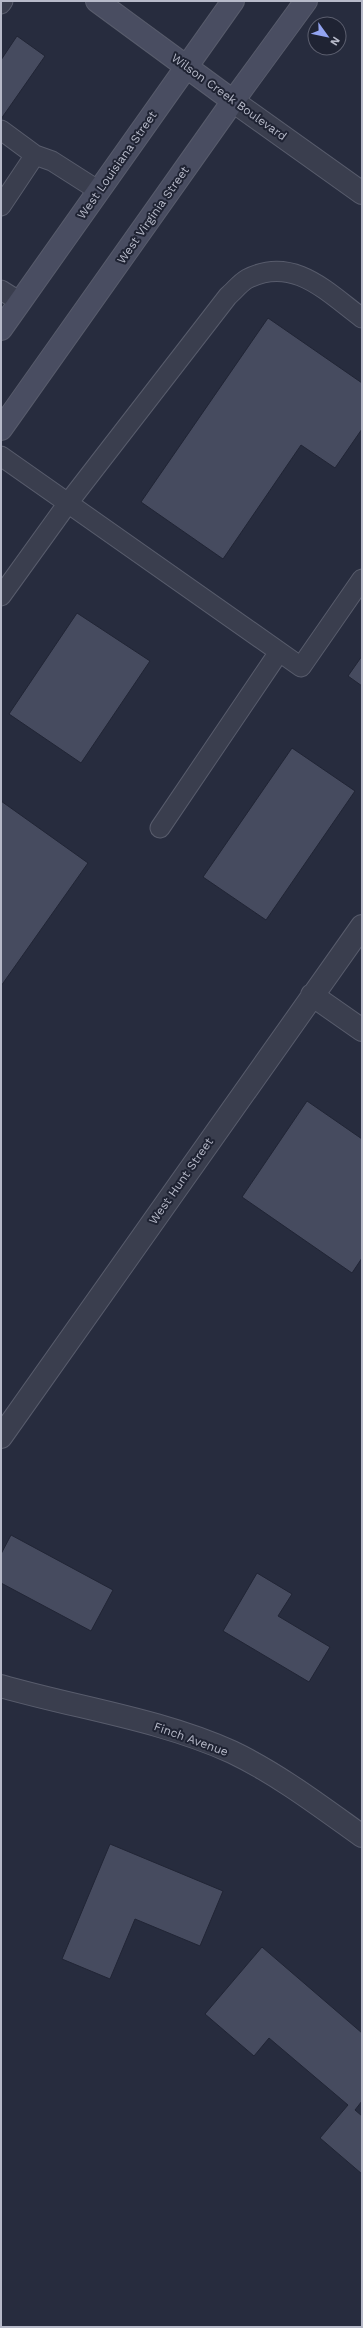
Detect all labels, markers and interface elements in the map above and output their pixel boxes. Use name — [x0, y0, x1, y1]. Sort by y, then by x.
north arrow — [307, 16, 347, 56]
text: N — [327, 34, 343, 48]
street label: Wilson Creek Boulevard — [169, 51, 289, 143]
street label: West Louisiana Street — [74, 108, 160, 222]
street label: West Virginia Street — [114, 164, 192, 266]
street label: West Hunt Street — [146, 1135, 216, 1227]
street label: Finch Avenue — [152, 1719, 230, 1759]

